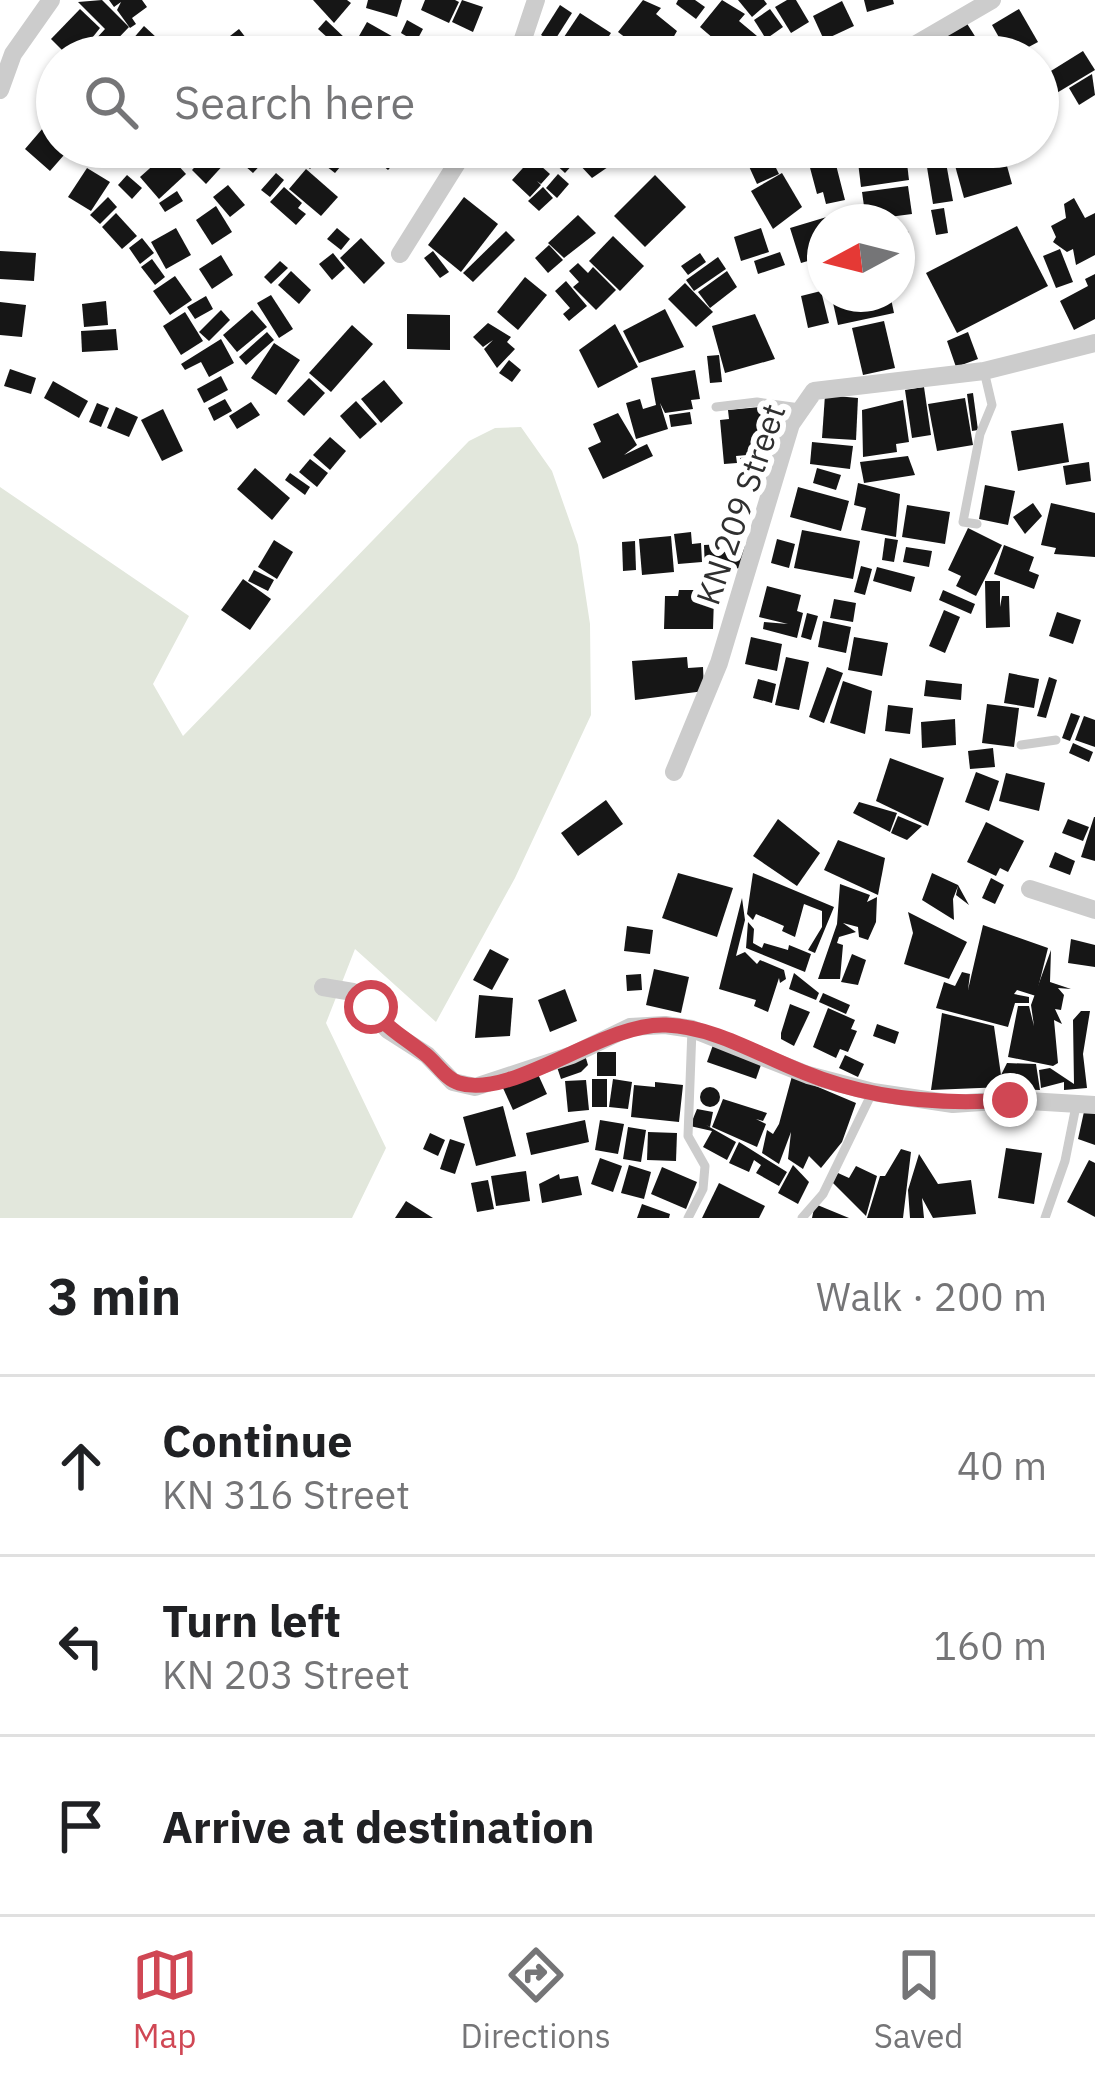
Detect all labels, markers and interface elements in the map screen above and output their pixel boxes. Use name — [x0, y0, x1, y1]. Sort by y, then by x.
search box — [36, 36, 1059, 168]
icon: search — [78, 69, 144, 135]
text: Search here — [174, 73, 415, 131]
north arrow — [807, 204, 915, 312]
street label: KN 209 Street — [686, 398, 794, 610]
route start — [344, 980, 398, 1034]
route end — [983, 1073, 1037, 1127]
text: 3 min — [48, 1263, 181, 1329]
text: Walk · 200 m — [816, 1271, 1047, 1322]
text: Continue — [162, 1411, 353, 1469]
icon: ahead — [48, 1433, 114, 1499]
text: 40 m — [957, 1440, 1047, 1491]
text: KN 316 Street — [162, 1469, 410, 1520]
text: Turn left — [162, 1591, 341, 1649]
icon: left — [48, 1613, 114, 1679]
text: 160 m — [934, 1620, 1047, 1671]
text: KN 203 Street — [162, 1649, 410, 1700]
icon: arrive — [48, 1793, 114, 1859]
text: Arrive at destination — [162, 1797, 595, 1855]
tab: Map — [132, 1942, 198, 2057]
tab: Directions — [461, 1942, 611, 2057]
tab: Saved — [874, 1942, 963, 2057]

